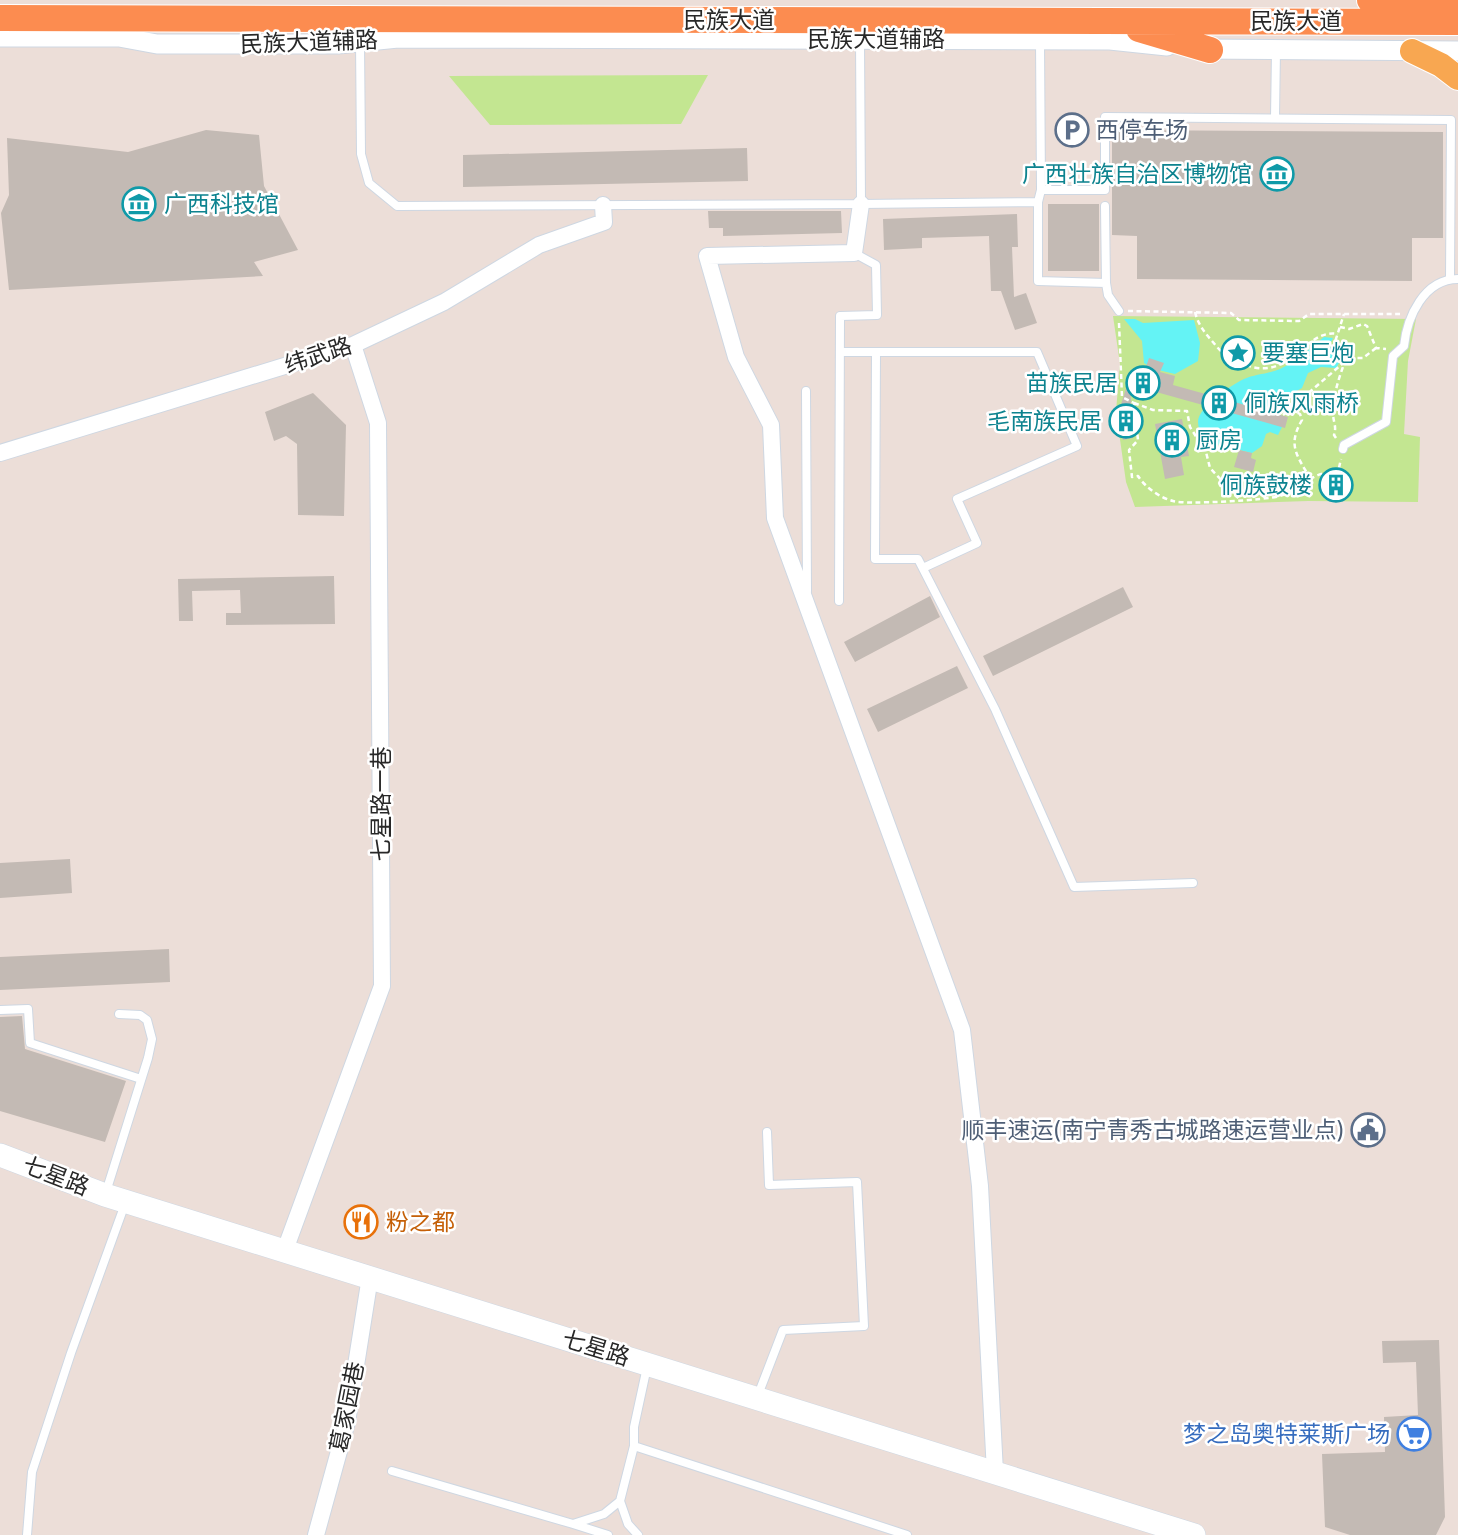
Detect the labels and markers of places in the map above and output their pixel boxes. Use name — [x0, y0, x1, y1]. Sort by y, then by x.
parking icon: 西停车场 — [1053, 111, 1091, 149]
place label: 西停车场 — [1096, 116, 1188, 144]
museum icon: 广西壮族自治区博物馆 — [1258, 155, 1296, 193]
place label: 广西壮族自治区博物馆 — [1022, 160, 1252, 188]
museum icon: 广西科技馆 — [120, 185, 158, 223]
place label: 广西科技馆 — [164, 190, 279, 218]
place icon: 要塞巨炮 — [1219, 334, 1257, 372]
place label: 要塞巨炮 — [1262, 339, 1354, 367]
building icon: 苗族民居 — [1124, 364, 1162, 402]
place label: 苗族民居 — [1026, 369, 1118, 397]
building icon: 侗族风雨桥 — [1200, 384, 1238, 422]
place label: 侗族风雨桥 — [1244, 389, 1359, 417]
building icon: 毛南族民居 — [1107, 402, 1145, 440]
place label: 毛南族民居 — [987, 407, 1102, 435]
building icon: 厨房 — [1153, 421, 1191, 459]
place label: 厨房 — [1196, 426, 1242, 454]
building icon: 侗族鼓楼 — [1317, 466, 1355, 504]
place label: 侗族鼓楼 — [1220, 471, 1312, 499]
public building icon: 顺丰速运(南宁青秀古城路速运营业点) — [1349, 1111, 1387, 1149]
place label: 顺丰速运(南宁青秀古城路速运营业点) — [962, 1116, 1344, 1144]
restaurant icon: 粉之都 — [342, 1203, 380, 1241]
place label: 粉之都 — [386, 1208, 455, 1236]
supermarket icon: 梦之岛奥特莱斯广场 — [1395, 1415, 1433, 1453]
place label: 梦之岛奥特莱斯广场 — [1183, 1420, 1390, 1448]

